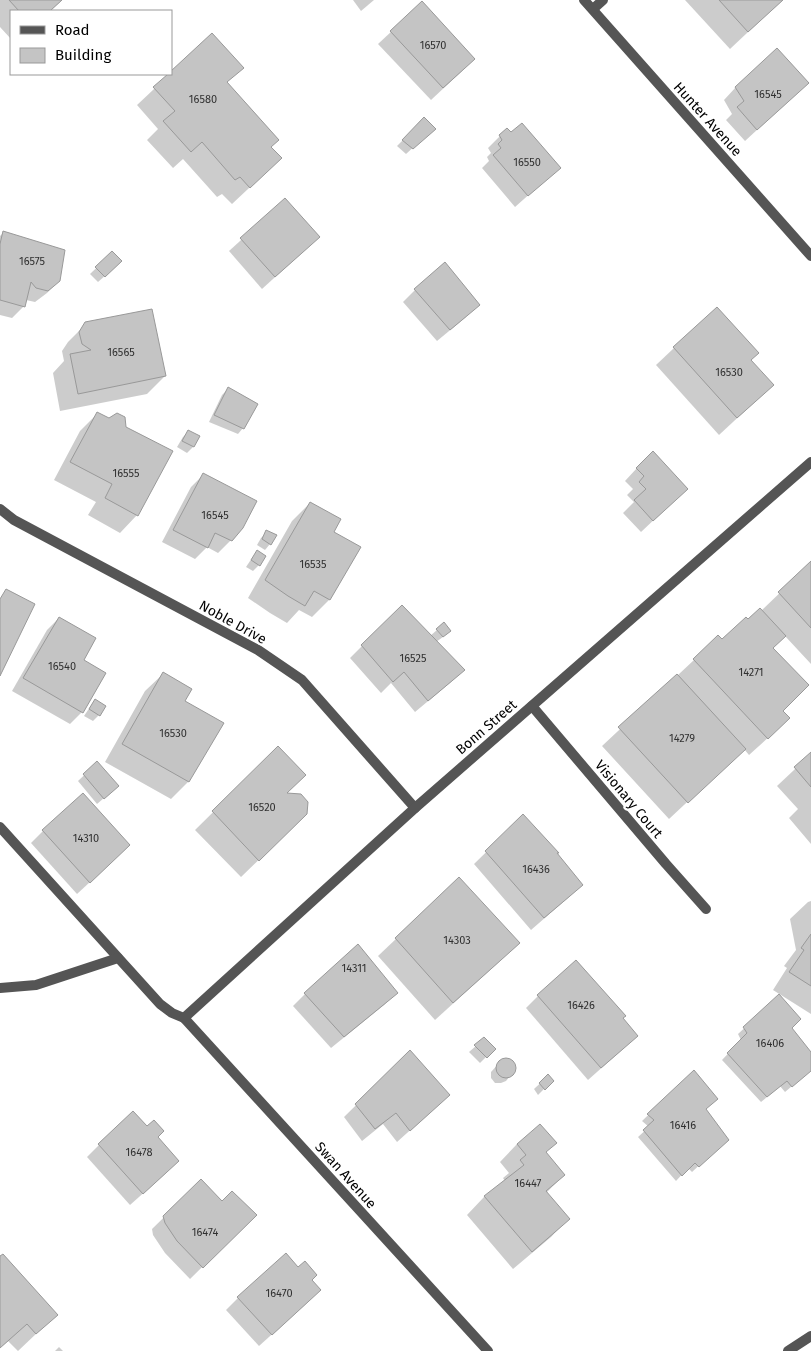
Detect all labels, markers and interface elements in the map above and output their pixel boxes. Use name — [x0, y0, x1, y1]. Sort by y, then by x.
legend — [10, 10, 172, 75]
text: Road — [55, 21, 90, 39]
house number: 16570 — [420, 39, 446, 52]
text: Building — [55, 46, 111, 64]
street label: Hunter Avenue — [670, 79, 745, 160]
house number: 16545 — [754, 88, 782, 101]
house number: 16580 — [189, 93, 217, 106]
house number: 16550 — [513, 156, 541, 169]
house number: 16575 — [19, 255, 46, 268]
house number: 16565 — [107, 346, 135, 359]
house number: 16530 — [715, 366, 743, 379]
house number: 16555 — [113, 467, 140, 480]
house number: 16545 — [201, 509, 229, 522]
house number: 16535 — [299, 558, 327, 571]
street label: Noble Drive — [196, 597, 269, 648]
house number: 16525 — [400, 652, 427, 665]
house number: 16540 — [48, 660, 76, 673]
house number: 14271 — [738, 666, 764, 679]
street label: Bonn Street — [453, 696, 521, 758]
house number: 16530 — [159, 727, 187, 740]
house number: 14279 — [669, 732, 695, 745]
street label: Visionary Court — [591, 757, 667, 842]
house number: 16520 — [248, 801, 276, 814]
house number: 14310 — [73, 832, 99, 845]
house number: 16436 — [522, 863, 550, 876]
house number: 14303 — [443, 934, 471, 947]
house number: 14311 — [341, 962, 367, 975]
house number: 16426 — [567, 999, 595, 1012]
house number: 16406 — [756, 1037, 784, 1050]
house number: 16416 — [670, 1119, 696, 1132]
street label: Swan Avenue — [311, 1139, 380, 1212]
house number: 16478 — [126, 1146, 152, 1159]
house number: 16447 — [515, 1177, 542, 1190]
house number: 16474 — [192, 1226, 218, 1239]
house number: 16470 — [265, 1287, 293, 1300]

